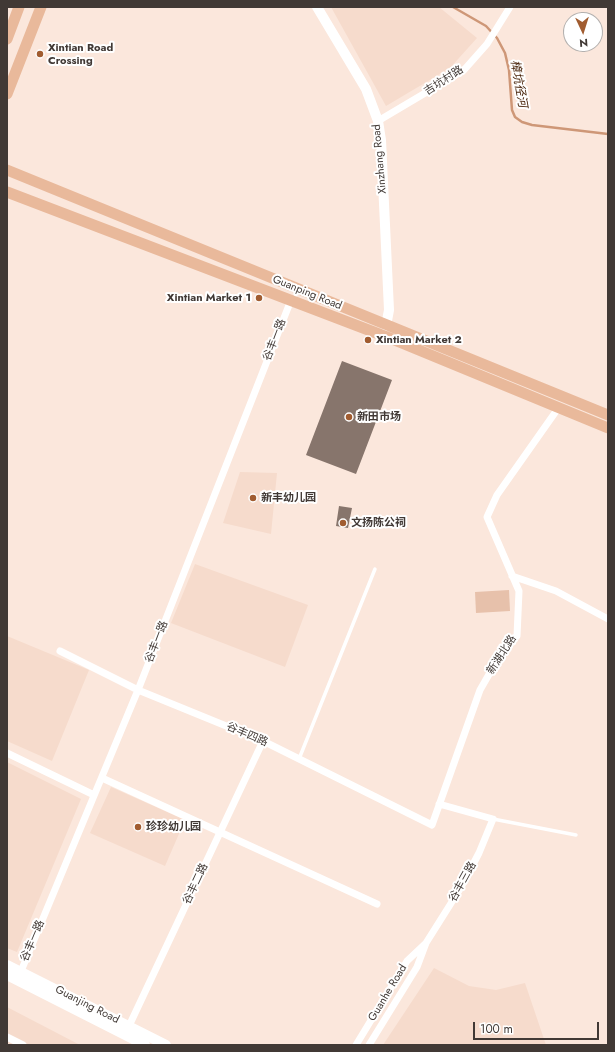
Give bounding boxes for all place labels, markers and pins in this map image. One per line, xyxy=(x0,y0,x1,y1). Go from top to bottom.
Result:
place label: Xintian Road Crossing xyxy=(48,41,113,67)
marker: Xintian Road Crossing xyxy=(35,49,45,59)
place label: Xintian Market 1 xyxy=(167,291,251,305)
marker: Xintian Market 1 xyxy=(254,293,264,303)
place label: Xintian Market 2 xyxy=(376,333,462,347)
marker: Xintian Market 2 xyxy=(363,335,373,345)
place label: 新田市场 xyxy=(357,410,401,424)
marker: 新田市场 xyxy=(344,412,354,422)
place label: 新丰幼儿园 xyxy=(261,491,316,505)
marker: 新丰幼儿园 xyxy=(248,493,258,503)
place label: 文扬陈公祠 xyxy=(351,516,406,530)
marker: 文扬陈公祠 xyxy=(338,518,348,528)
place label: 珍珍幼儿园 xyxy=(146,820,201,834)
marker: 珍珍幼儿园 xyxy=(133,822,143,832)

